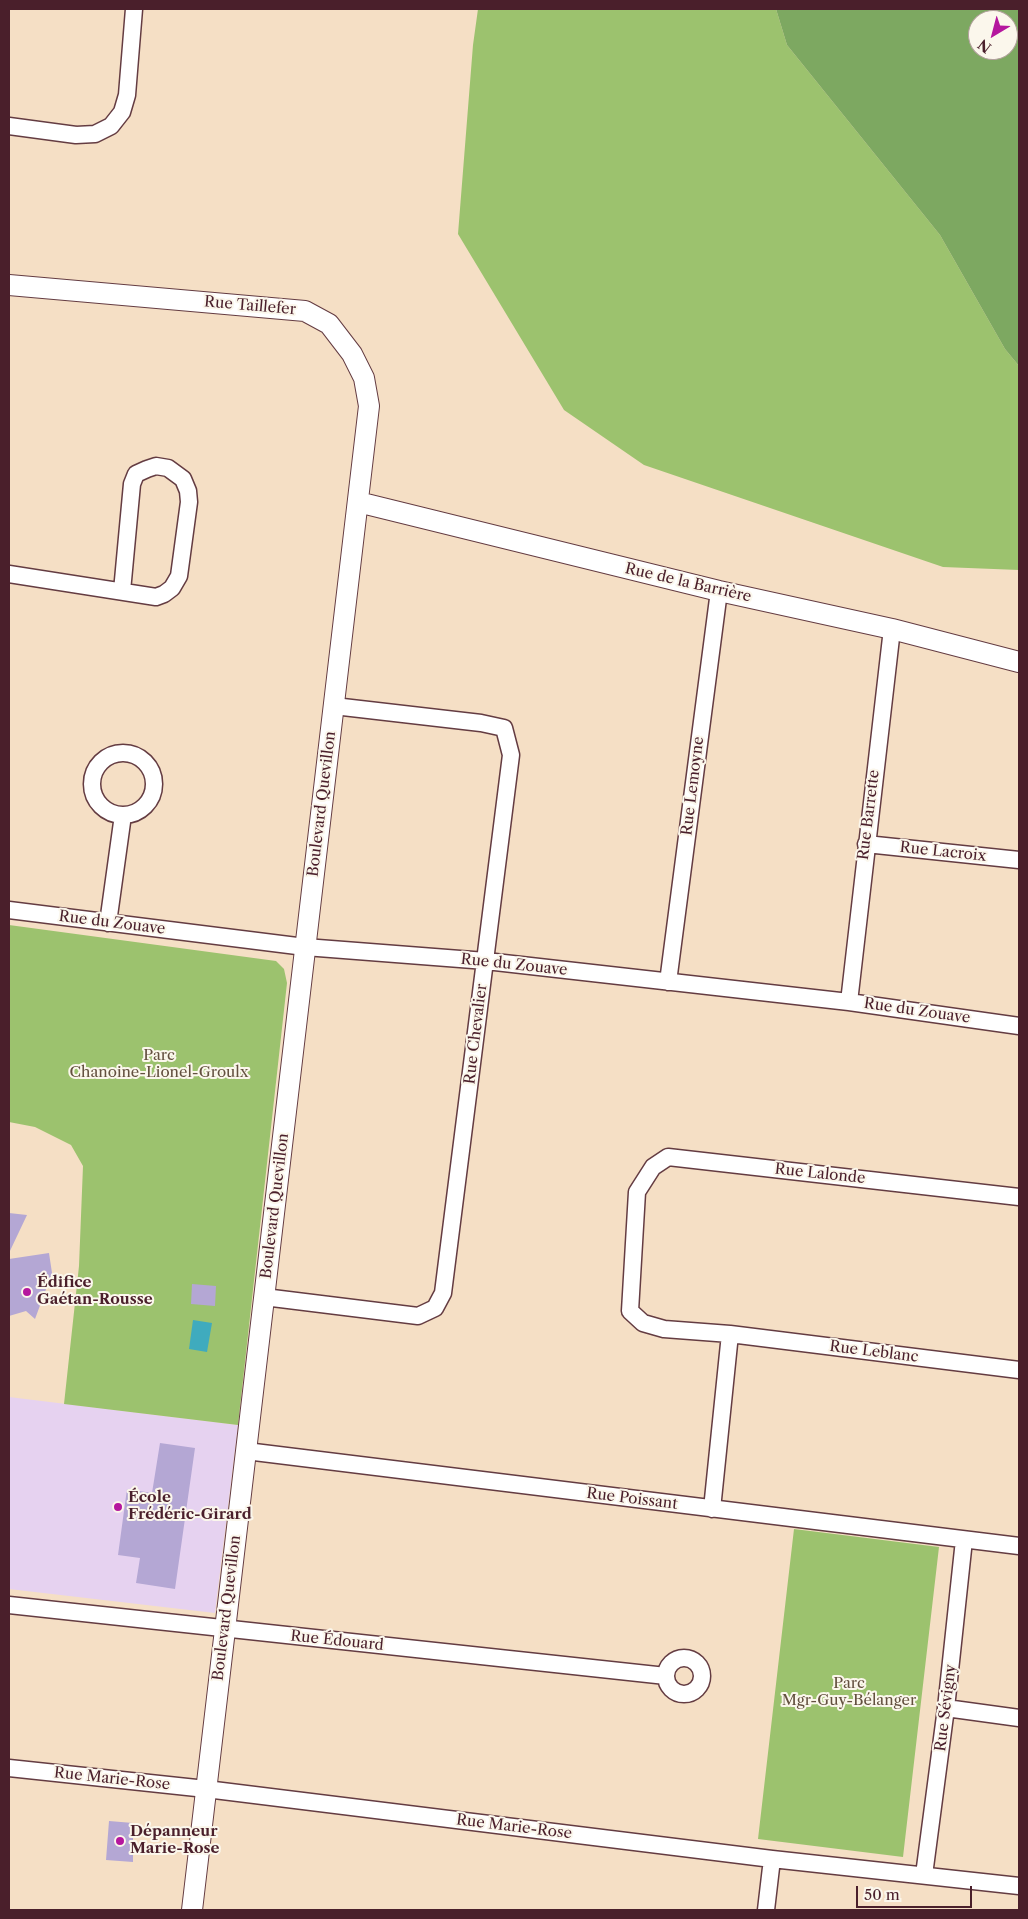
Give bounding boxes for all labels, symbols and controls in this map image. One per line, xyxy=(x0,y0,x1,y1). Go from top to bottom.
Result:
north arrow xyxy=(968,10,1018,60)
text: N xyxy=(974,35,995,57)
street label: Rue Taillefer xyxy=(203,293,297,319)
street label: Rue de la Barrière xyxy=(623,560,753,606)
street label: Boulevard Quevillon xyxy=(304,730,340,878)
street label: Rue Lemoyne xyxy=(678,735,708,837)
street label: Rue Barrette xyxy=(855,769,883,861)
street label: Rue Lacroix xyxy=(899,839,987,865)
street label: Rue du Zouave xyxy=(58,908,166,938)
street label: Rue du Zouave xyxy=(460,950,568,980)
street label: Rue Chevalier xyxy=(461,983,491,1085)
street label: Rue du Zouave xyxy=(863,995,971,1027)
park label: Parc Chanoine-Lionel-Groulx xyxy=(69,1047,249,1082)
street label: Boulevard Quevillon xyxy=(257,1132,293,1280)
street label: Rue Lalonde xyxy=(774,1160,866,1188)
place label: Édifice Gaétan-Rousse xyxy=(37,1274,153,1309)
marker: Édifice Gaétan-Rousse xyxy=(21,1286,33,1298)
street label: Rue Leblanc xyxy=(828,1338,920,1366)
street label: Rue Poissant xyxy=(585,1484,679,1514)
place label: École Frédéric-Girard xyxy=(128,1489,252,1524)
marker: École Frédéric-Girard xyxy=(112,1501,124,1513)
street label: Boulevard Quevillon xyxy=(209,1534,245,1682)
street label: Rue Édouard xyxy=(289,1627,385,1655)
street label: Rue Sévigny xyxy=(932,1663,960,1753)
park label: Parc Mgr-Guy-Bélanger xyxy=(782,1675,916,1710)
street label: Rue Marie-Rose xyxy=(53,1764,171,1794)
street label: Rue Marie-Rose xyxy=(455,1811,573,1843)
place label: Dépanneur Marie-Rose xyxy=(130,1823,220,1858)
marker: Dépanneur Marie-Rose xyxy=(114,1835,126,1847)
scale bar xyxy=(858,1876,974,1908)
text: 50 m xyxy=(864,1885,900,1904)

